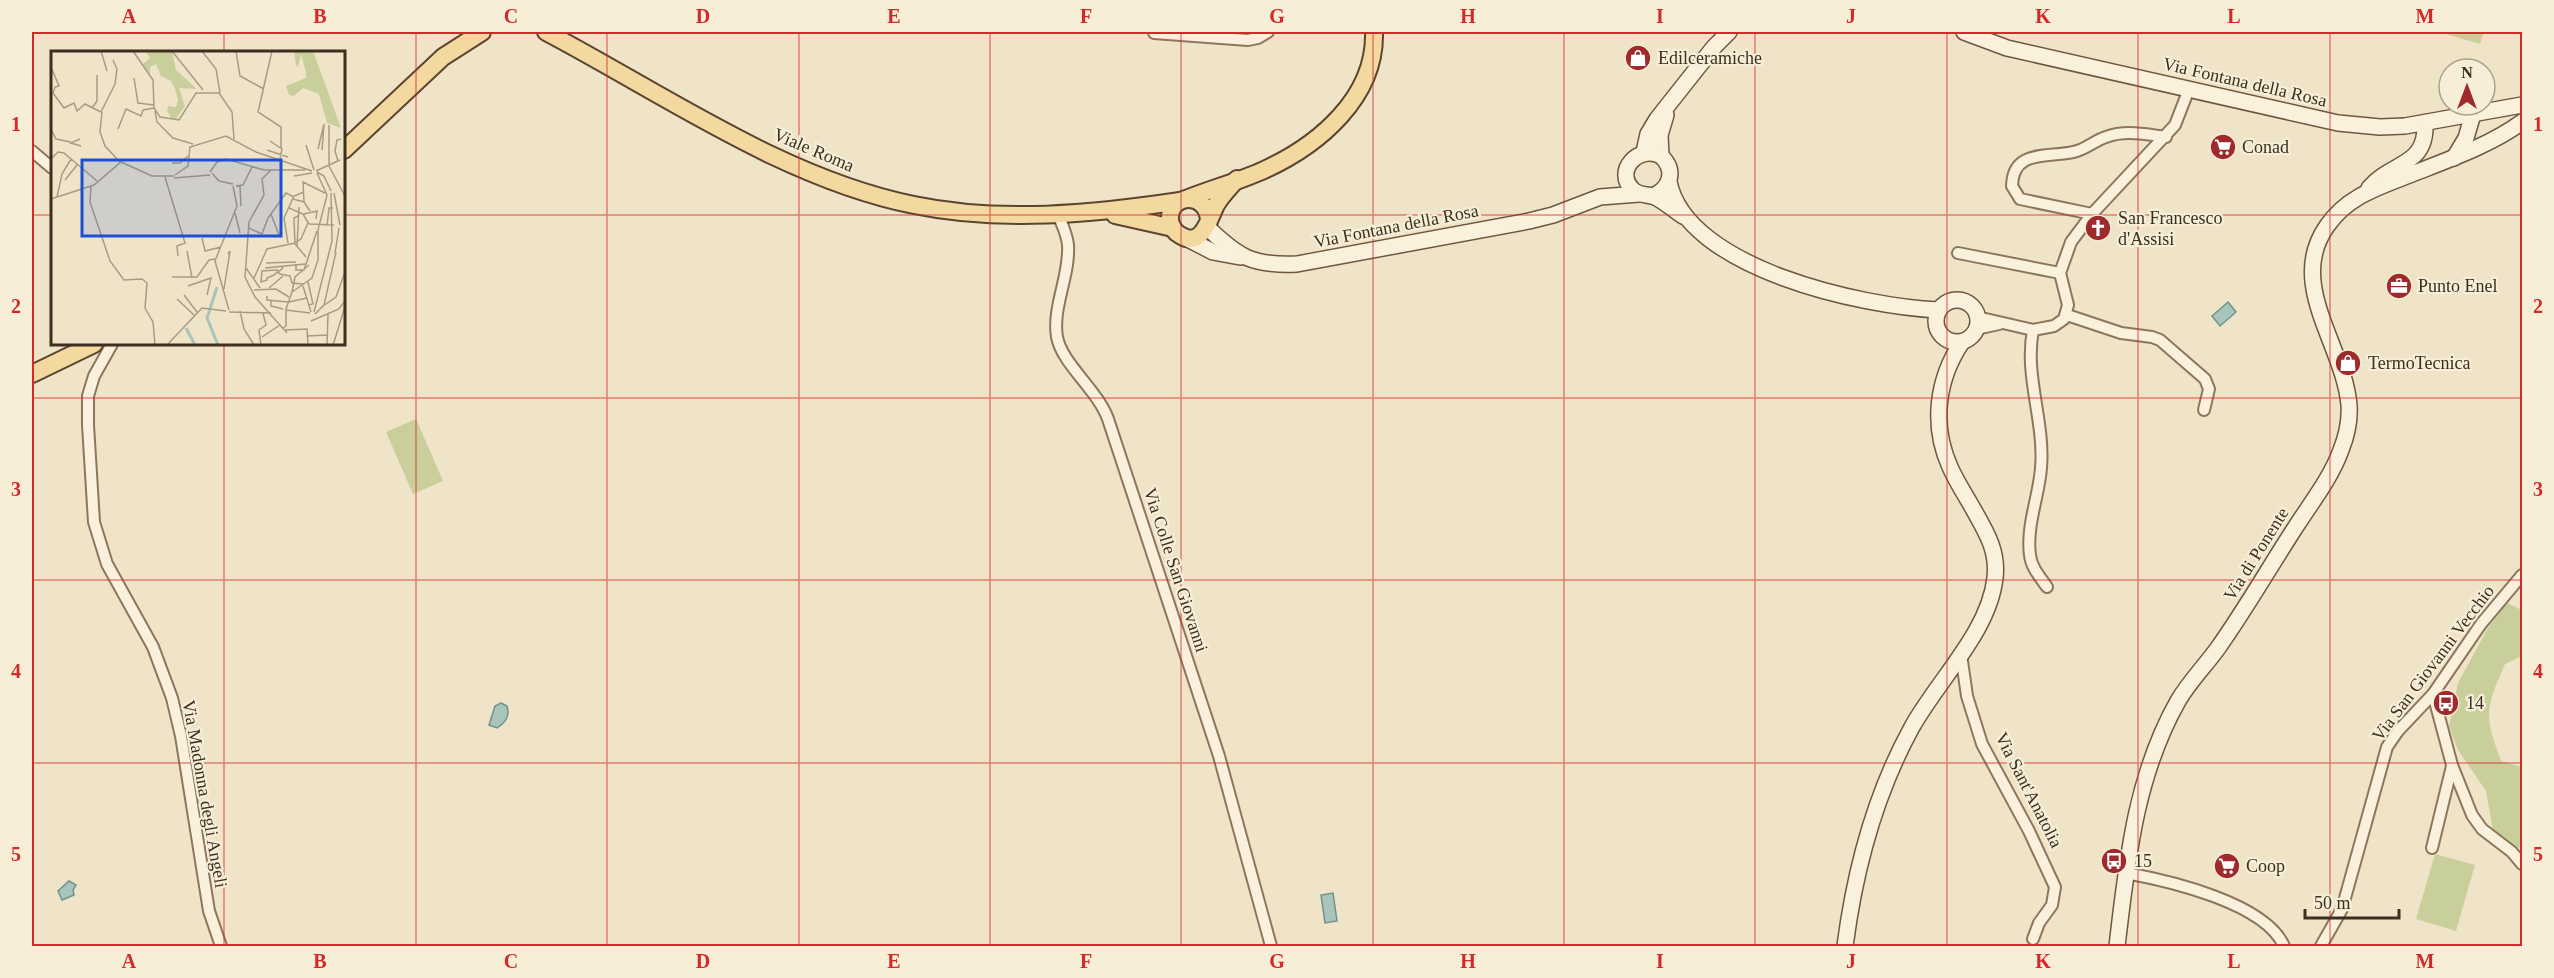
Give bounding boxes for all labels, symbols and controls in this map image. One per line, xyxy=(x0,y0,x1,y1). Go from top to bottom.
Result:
text: A xyxy=(122,5,137,27)
text: B xyxy=(313,5,327,27)
text: C xyxy=(504,5,518,27)
text: D xyxy=(696,5,710,27)
text: E xyxy=(887,5,901,27)
text: F xyxy=(1080,5,1092,27)
text: G xyxy=(1269,5,1285,27)
text: H xyxy=(1460,5,1476,27)
text: I xyxy=(1656,5,1664,27)
text: J xyxy=(1846,5,1856,27)
text: K xyxy=(2035,5,2051,27)
text: L xyxy=(2227,5,2241,27)
text: M xyxy=(2416,5,2435,27)
shop icon: Edilceramiche xyxy=(1623,43,1653,73)
place label: Edilceramiche xyxy=(1658,48,1762,68)
inset map xyxy=(51,51,345,345)
street label: Via Fontana della Rosa xyxy=(2161,53,2329,111)
north arrow xyxy=(2437,57,2497,117)
text: N xyxy=(2461,64,2473,81)
text: 1 xyxy=(11,113,21,135)
text: 1 xyxy=(2533,113,2543,135)
street label: Viale Roma xyxy=(771,124,857,176)
supermarket icon: Conad xyxy=(2208,132,2238,162)
place label: Conad xyxy=(2242,137,2289,157)
street label: Via Fontana della Rosa xyxy=(1312,200,1480,252)
place label: San Francesco d'Assisi xyxy=(2118,208,2222,249)
church icon: San Francesco d'Assisi xyxy=(2083,213,2113,243)
office icon: Punto Enel xyxy=(2384,271,2414,301)
place label: Punto Enel xyxy=(2418,276,2498,296)
text: 2 xyxy=(11,295,21,317)
text: 2 xyxy=(2533,295,2543,317)
shop icon: TermoTecnica xyxy=(2333,348,2363,378)
place label: TermoTecnica xyxy=(2368,353,2470,373)
text: 3 xyxy=(11,478,21,500)
text: 3 xyxy=(2533,478,2543,500)
street label: Via Colle San Giovanni xyxy=(1140,485,1212,655)
street label: Via di Ponente xyxy=(2219,504,2293,604)
street label: Via San Giovanni Vecchio xyxy=(2368,581,2498,745)
text: 4 xyxy=(11,660,21,682)
text: 4 xyxy=(2533,660,2543,682)
bus stop icon: 14 xyxy=(2431,688,2461,718)
place label: 14 xyxy=(2466,693,2484,713)
street label: Via Madonna degli Angeli xyxy=(179,699,231,889)
street label: Via Sant'Anatolia xyxy=(1991,729,2067,851)
text: 5 xyxy=(11,843,21,865)
text: 5 xyxy=(2533,843,2543,865)
bus stop icon: 15 xyxy=(2099,846,2129,876)
place label: 15 xyxy=(2134,851,2152,871)
supermarket icon: Coop xyxy=(2212,851,2242,881)
place label: Coop xyxy=(2246,856,2285,876)
scale bar xyxy=(2305,882,2400,920)
text: 50 m xyxy=(2314,893,2351,913)
text: A xyxy=(122,950,137,972)
text: B xyxy=(313,950,327,972)
text: C xyxy=(504,950,518,972)
text: D xyxy=(696,950,710,972)
text: E xyxy=(887,950,901,972)
text: F xyxy=(1080,950,1092,972)
text: G xyxy=(1269,950,1285,972)
text: H xyxy=(1460,950,1476,972)
text: I xyxy=(1656,950,1664,972)
text: J xyxy=(1846,950,1856,972)
text: K xyxy=(2035,950,2051,972)
text: L xyxy=(2227,950,2241,972)
text: M xyxy=(2416,950,2435,972)

